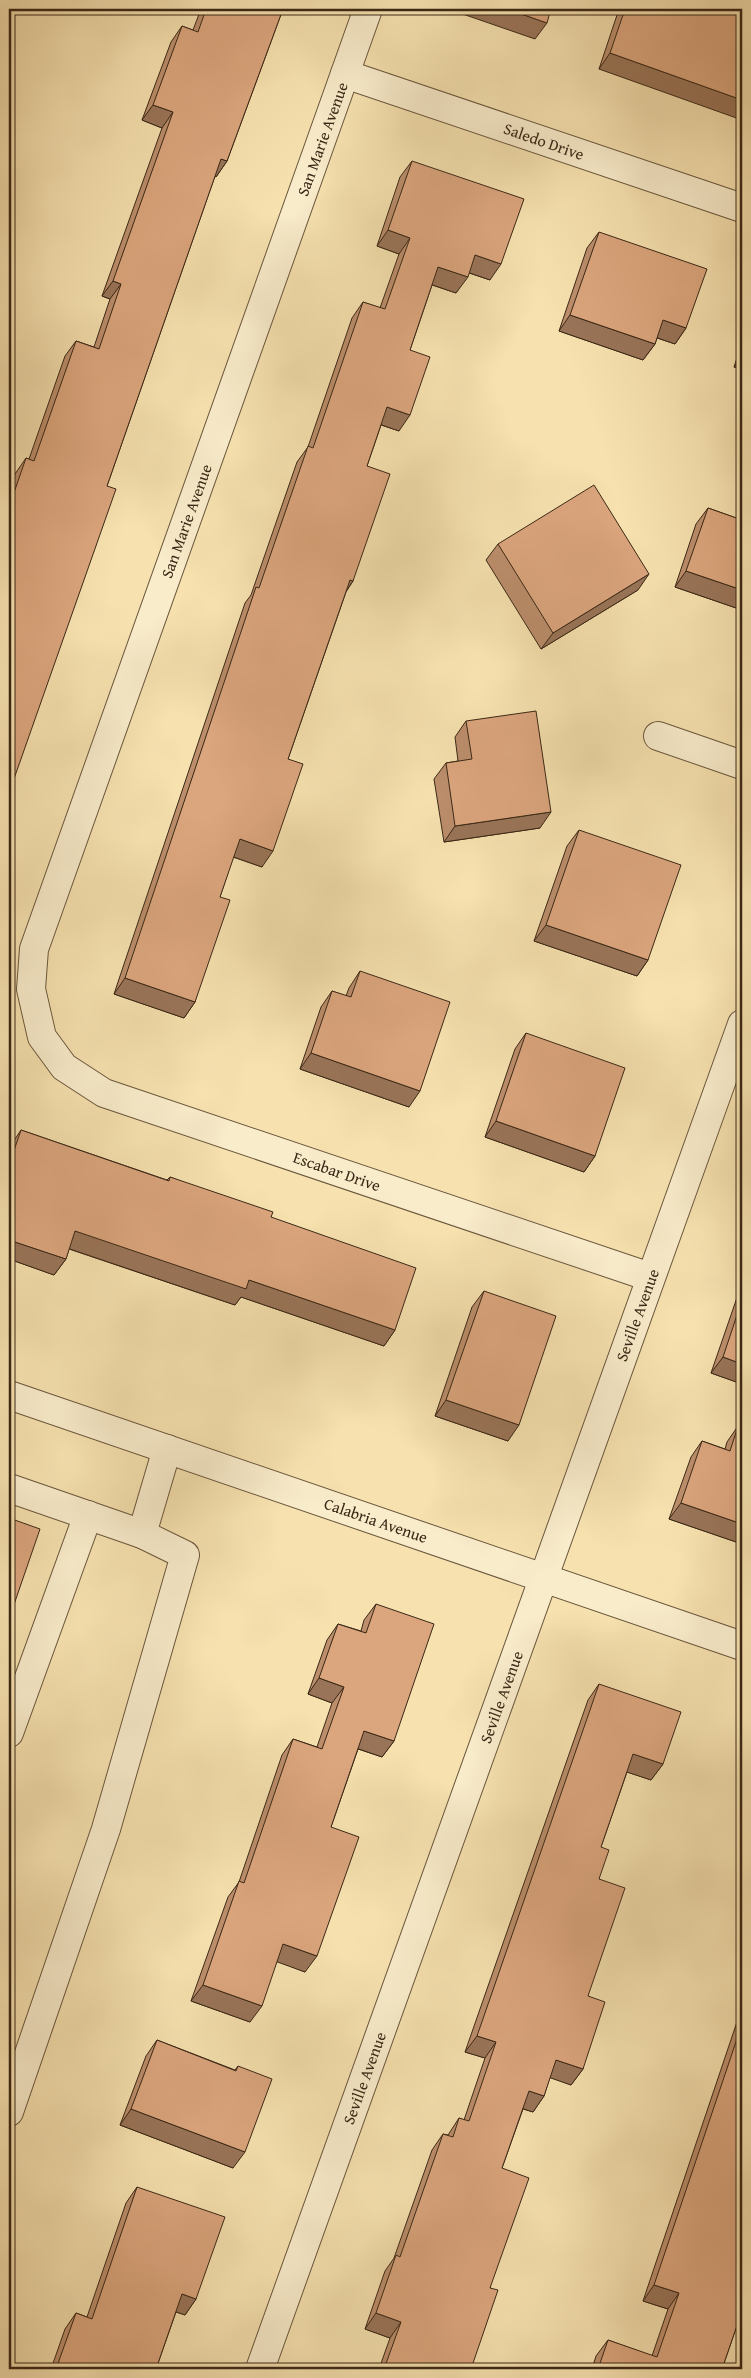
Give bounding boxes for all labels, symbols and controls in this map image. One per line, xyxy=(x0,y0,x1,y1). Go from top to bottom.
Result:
street label: San Marie Avenue xyxy=(290,79,354,199)
street label: Saledo Drive xyxy=(501,116,587,166)
street label: San Marie Avenue xyxy=(154,461,218,581)
street label: Escabar Drive xyxy=(290,1145,384,1197)
street label: Seville Avenue xyxy=(609,1265,665,1365)
street label: Calabria Avenue xyxy=(321,1491,431,1549)
street label: Seville Avenue xyxy=(473,1647,529,1747)
street label: Seville Avenue xyxy=(336,2028,392,2128)

